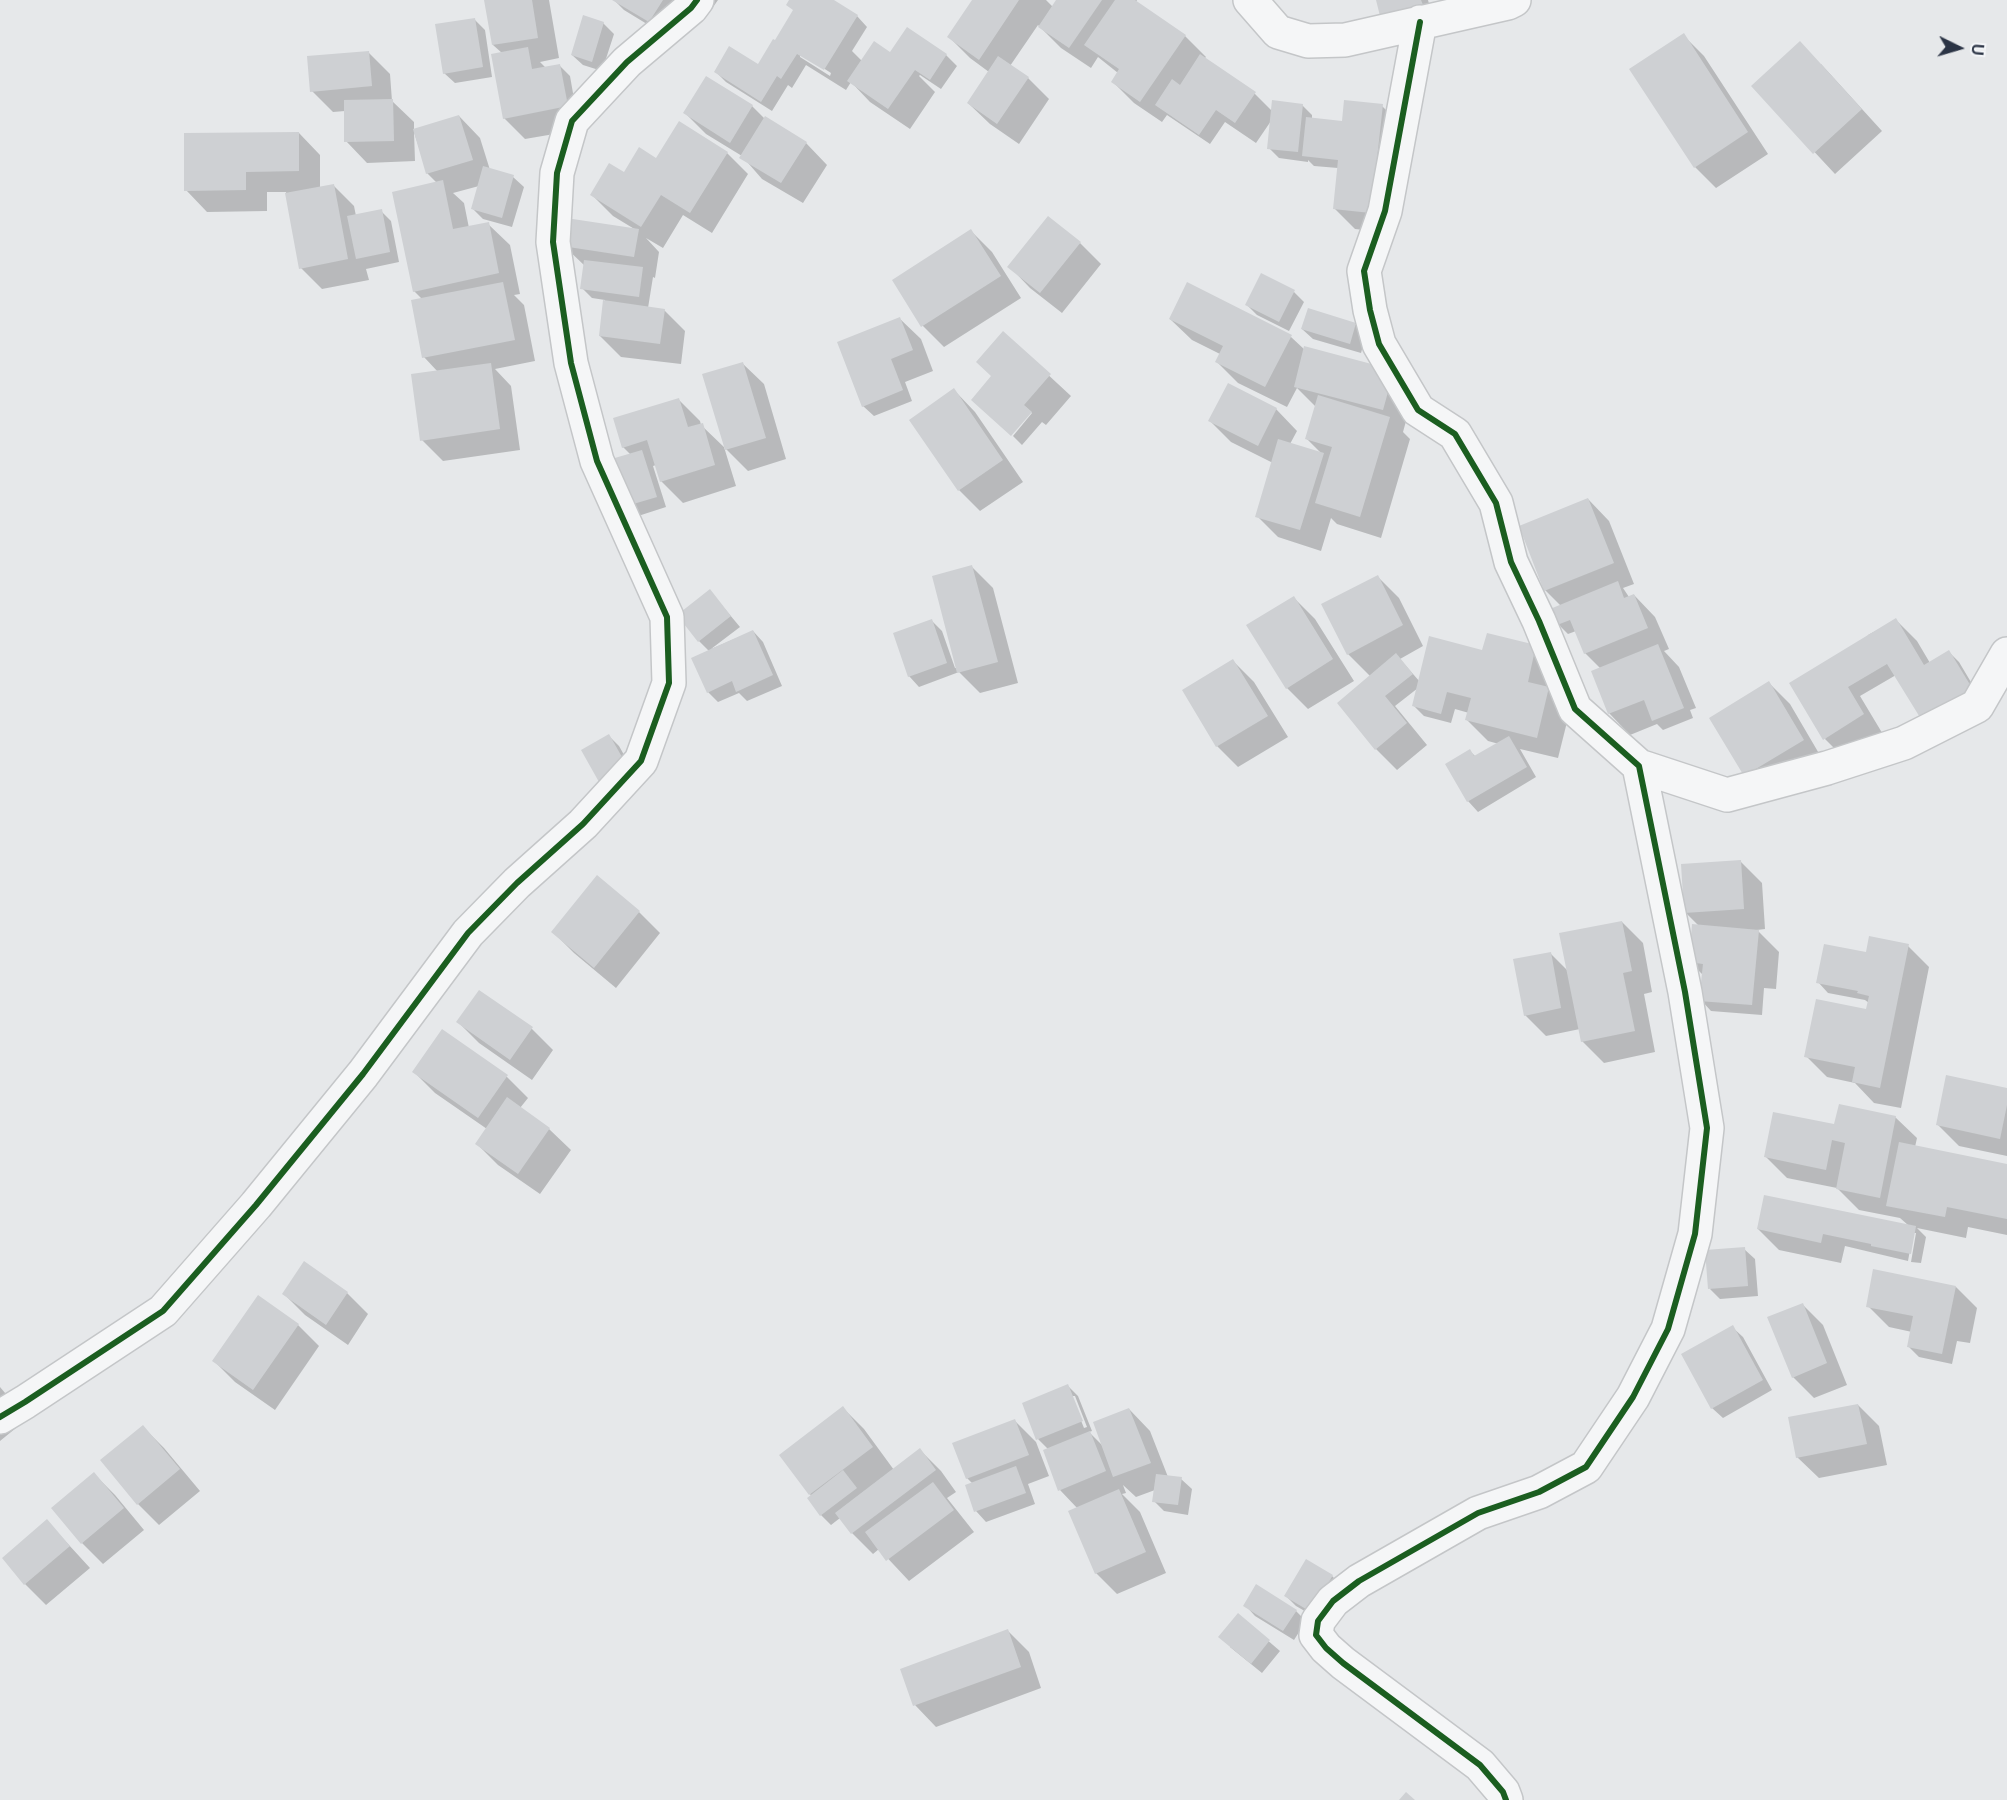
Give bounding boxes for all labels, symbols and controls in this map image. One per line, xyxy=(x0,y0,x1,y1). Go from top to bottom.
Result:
north arrow xyxy=(1929,18,1989,78)
text: U xyxy=(1968,43,1986,56)

